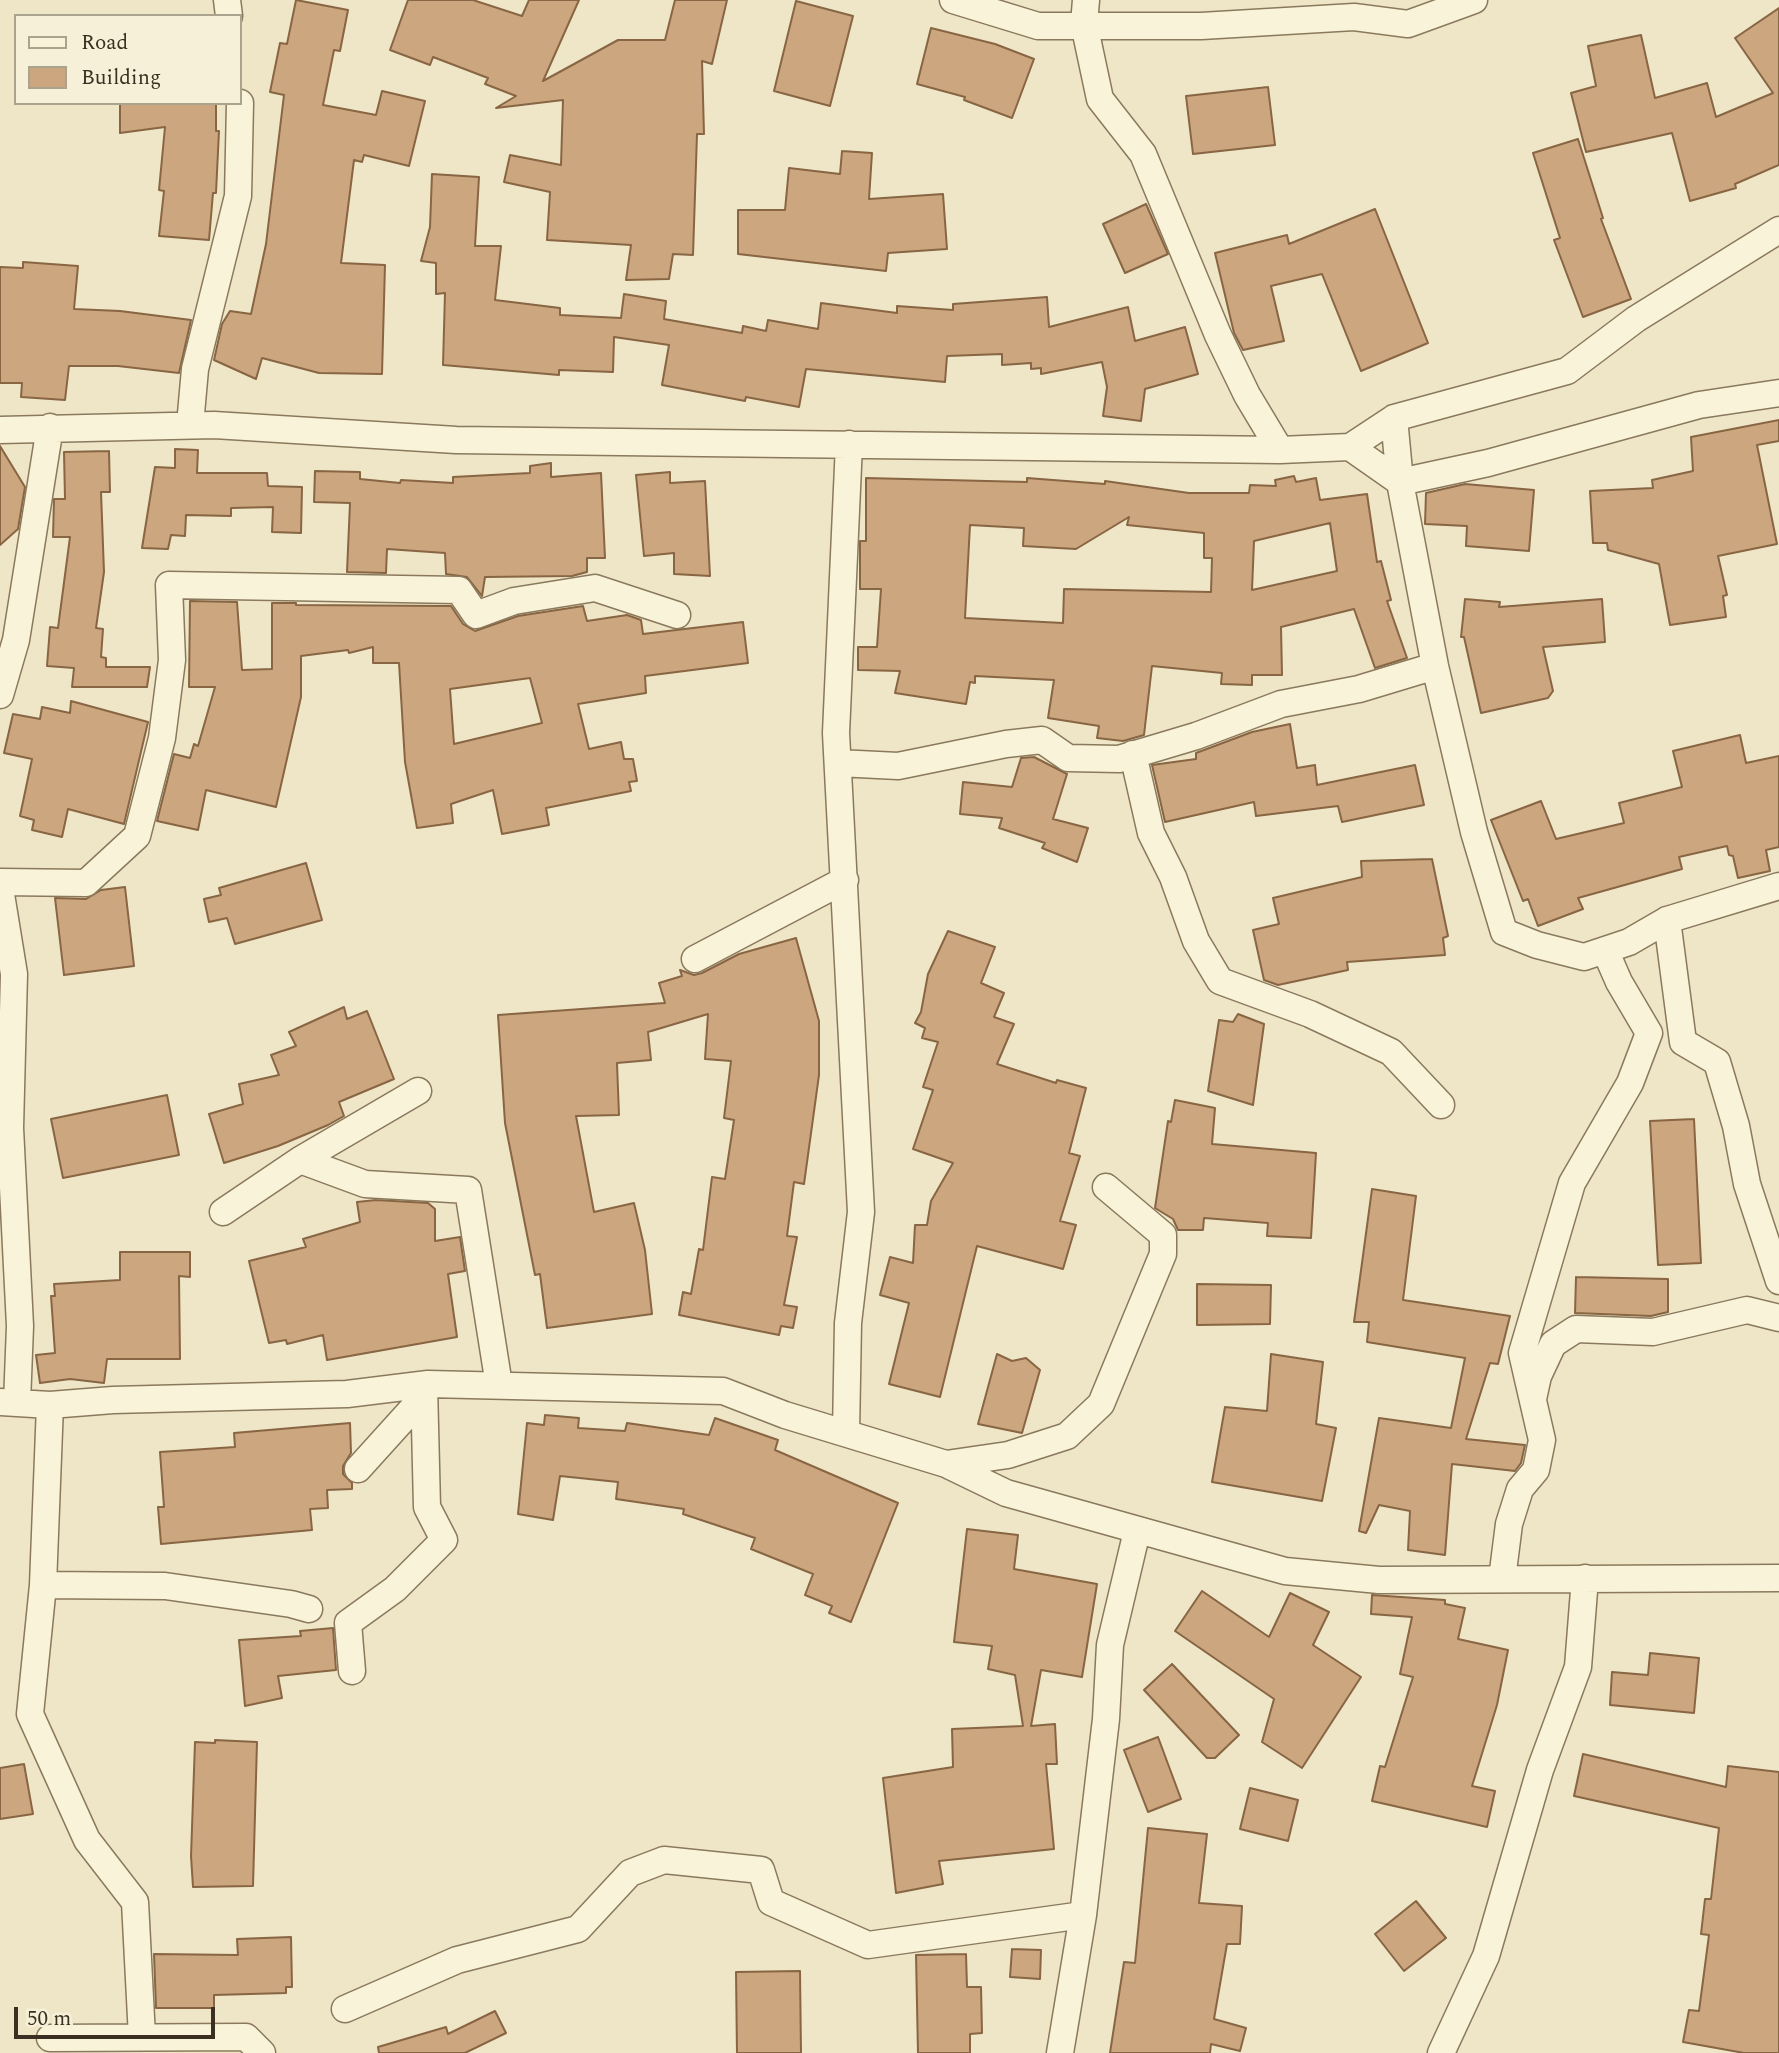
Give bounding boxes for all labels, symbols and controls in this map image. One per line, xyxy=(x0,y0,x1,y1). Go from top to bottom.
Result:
legend xyxy=(14,14,242,105)
text: Road xyxy=(81,27,128,59)
text: Building xyxy=(81,62,161,94)
scale bar xyxy=(18,1994,219,2038)
text: 50 m xyxy=(27,2003,71,2035)

